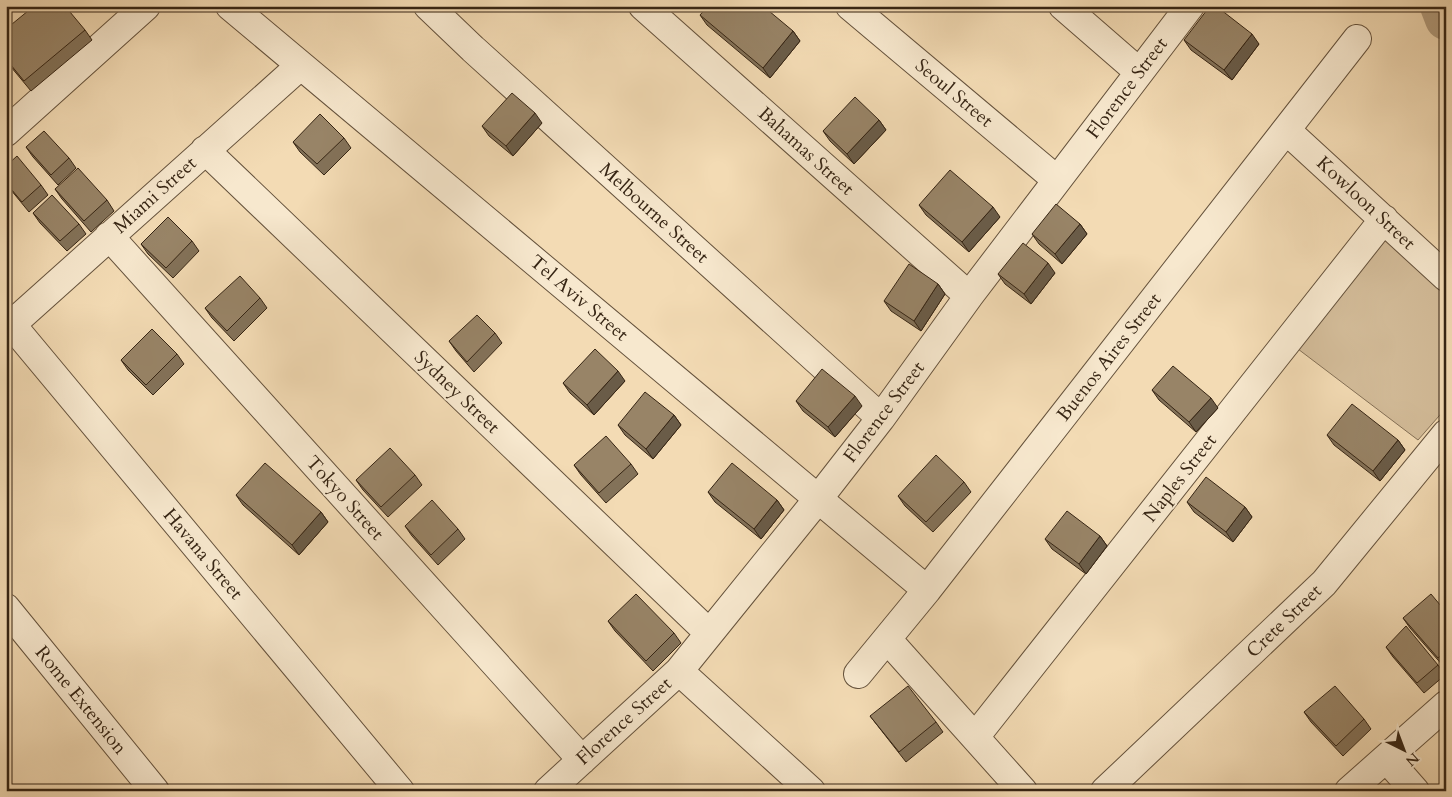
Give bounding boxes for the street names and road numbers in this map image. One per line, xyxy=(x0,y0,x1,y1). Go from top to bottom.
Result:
street label: Florence Street xyxy=(1080,32,1174,144)
street label: Seoul Street xyxy=(909,53,999,133)
street label: Bahamas Street xyxy=(752,101,860,201)
street label: Kowloon Street xyxy=(1311,150,1421,256)
street label: Miami Street xyxy=(108,151,202,239)
street label: Melbourne Street xyxy=(593,157,715,269)
street label: Tel Aviv Street xyxy=(524,249,634,347)
street label: Buenos Aires Street xyxy=(1051,287,1167,427)
street label: Sydney Street xyxy=(408,344,506,440)
street label: Florence Street xyxy=(837,356,931,468)
street label: Naples Street xyxy=(1137,429,1223,527)
street label: Tokyo Street xyxy=(300,450,390,546)
street label: Havana Street xyxy=(157,503,249,605)
street label: Crete Street xyxy=(1241,578,1327,664)
street label: Rome Extension xyxy=(29,640,133,760)
street label: Florence Street xyxy=(571,671,677,771)

